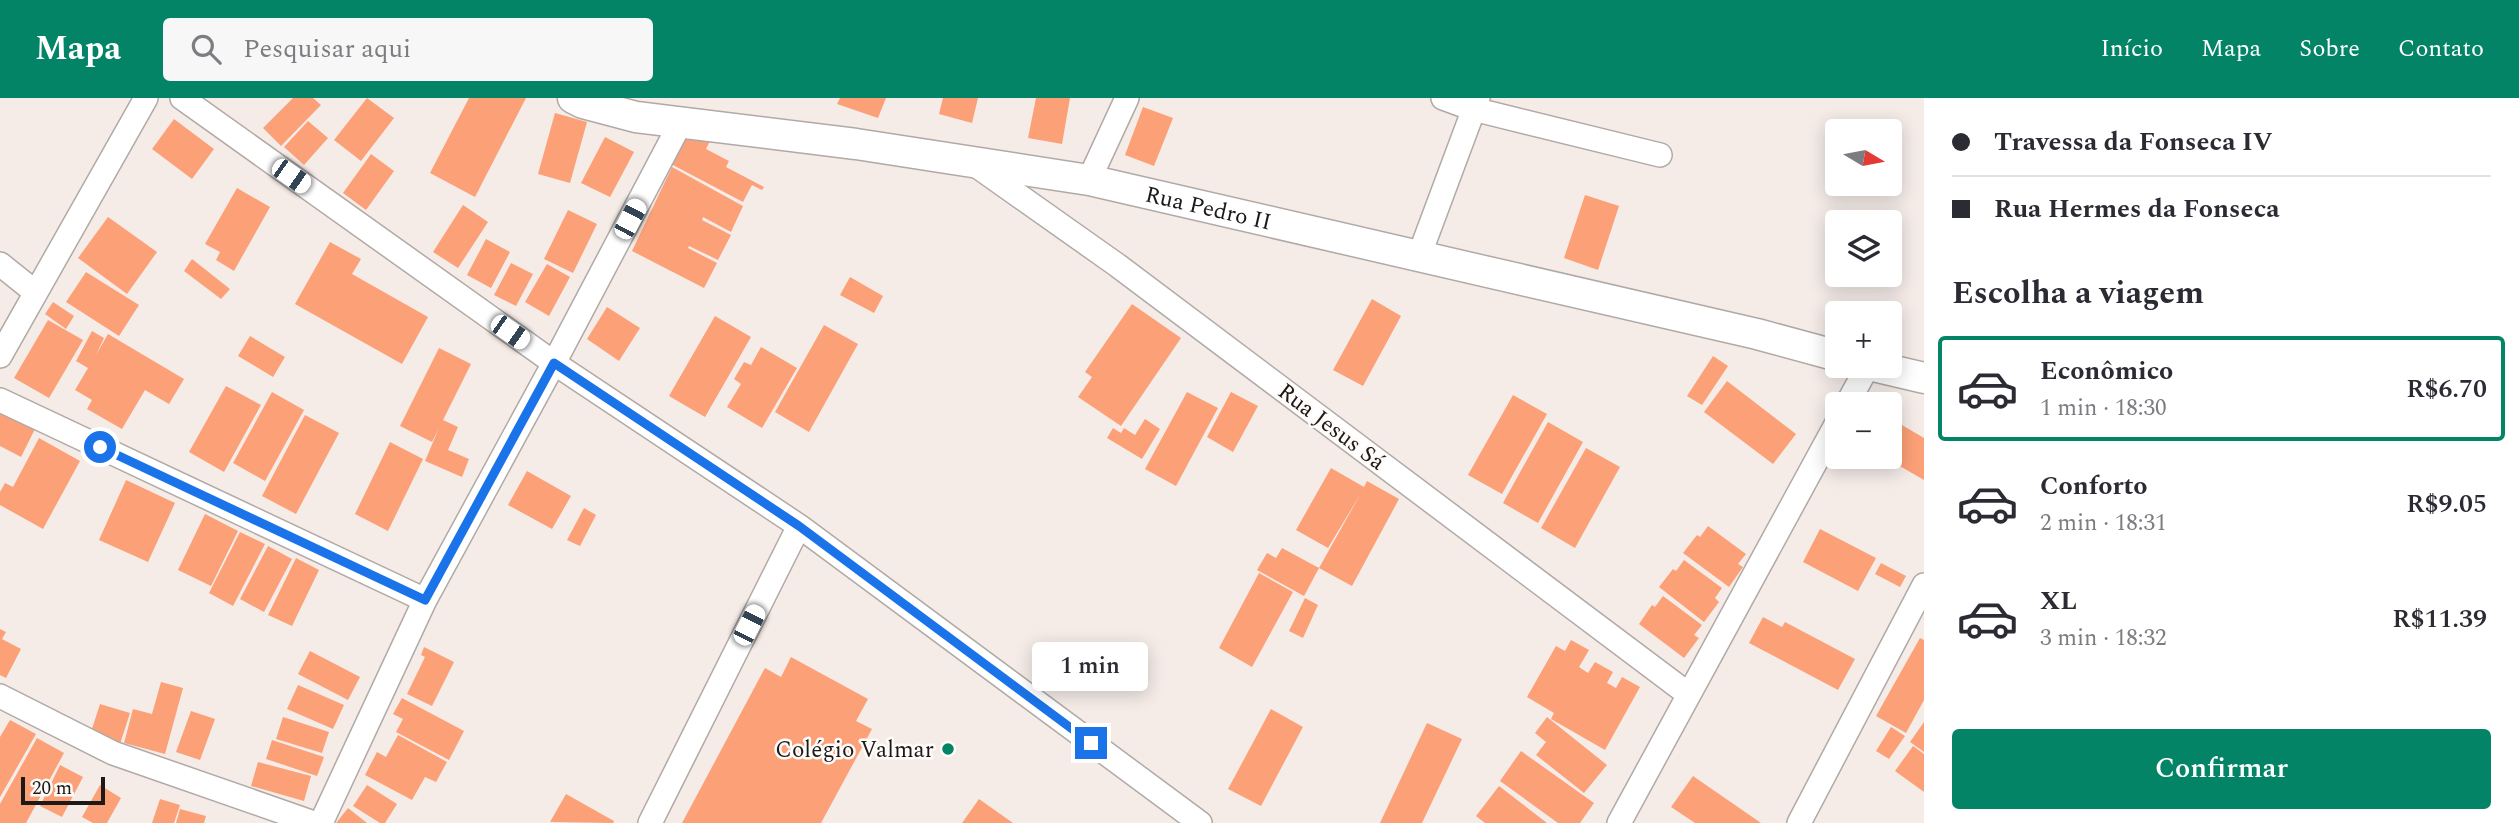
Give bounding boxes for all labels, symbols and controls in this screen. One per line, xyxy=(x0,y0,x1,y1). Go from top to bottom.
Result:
search box xyxy=(163,18,653,81)
text: Mapa xyxy=(35,24,121,74)
text: Pesquisar aqui xyxy=(243,29,411,69)
icon: search xyxy=(187,30,225,68)
text: Início xyxy=(2100,31,2163,67)
text: Mapa xyxy=(2201,31,2261,67)
text: Sobre xyxy=(2299,31,2360,67)
text: Contato xyxy=(2398,31,2484,67)
north arrow xyxy=(1825,119,1902,196)
map controls xyxy=(1825,119,1902,469)
text: Travessa da Fonseca IV xyxy=(1994,122,2273,162)
car xyxy=(268,155,315,197)
street label: Rua Pedro II xyxy=(1142,178,1275,240)
text: Rua Hermes da Fonseca xyxy=(1994,189,2280,229)
car xyxy=(611,196,650,242)
button: layers xyxy=(1825,210,1902,287)
text: Escolha a viagem xyxy=(1952,269,2204,318)
button: + xyxy=(1825,301,1902,378)
car xyxy=(487,311,534,353)
text: Econômico xyxy=(2040,351,2173,391)
icon: car xyxy=(1956,357,2019,420)
text: R$6.70 xyxy=(2406,369,2487,409)
street label: Rua Jesus Sá xyxy=(1270,375,1392,479)
text: 1 min · 18:30 xyxy=(2040,391,2167,426)
button: − xyxy=(1825,392,1902,469)
route start xyxy=(84,431,116,463)
text: Conforto xyxy=(2040,466,2148,506)
icon: car xyxy=(1956,472,2019,535)
text: R$9.05 xyxy=(2406,484,2487,524)
text: 2 min · 18:31 xyxy=(2040,506,2167,541)
text: XL xyxy=(2040,581,2077,621)
icon: car xyxy=(1956,587,2019,650)
text: R$11.39 xyxy=(2392,599,2487,639)
car xyxy=(731,602,768,648)
text: 3 min · 18:32 xyxy=(2040,621,2167,656)
callout: 1 min xyxy=(1033,642,1149,690)
text: 1 min xyxy=(1060,649,1120,684)
route end xyxy=(1075,727,1107,759)
button: Confirmar xyxy=(1952,729,2491,809)
place label: Colégio Valmar xyxy=(775,733,934,768)
marker: Colégio Valmar xyxy=(940,741,956,757)
scale bar xyxy=(21,774,105,806)
text: 20 m xyxy=(32,774,72,803)

